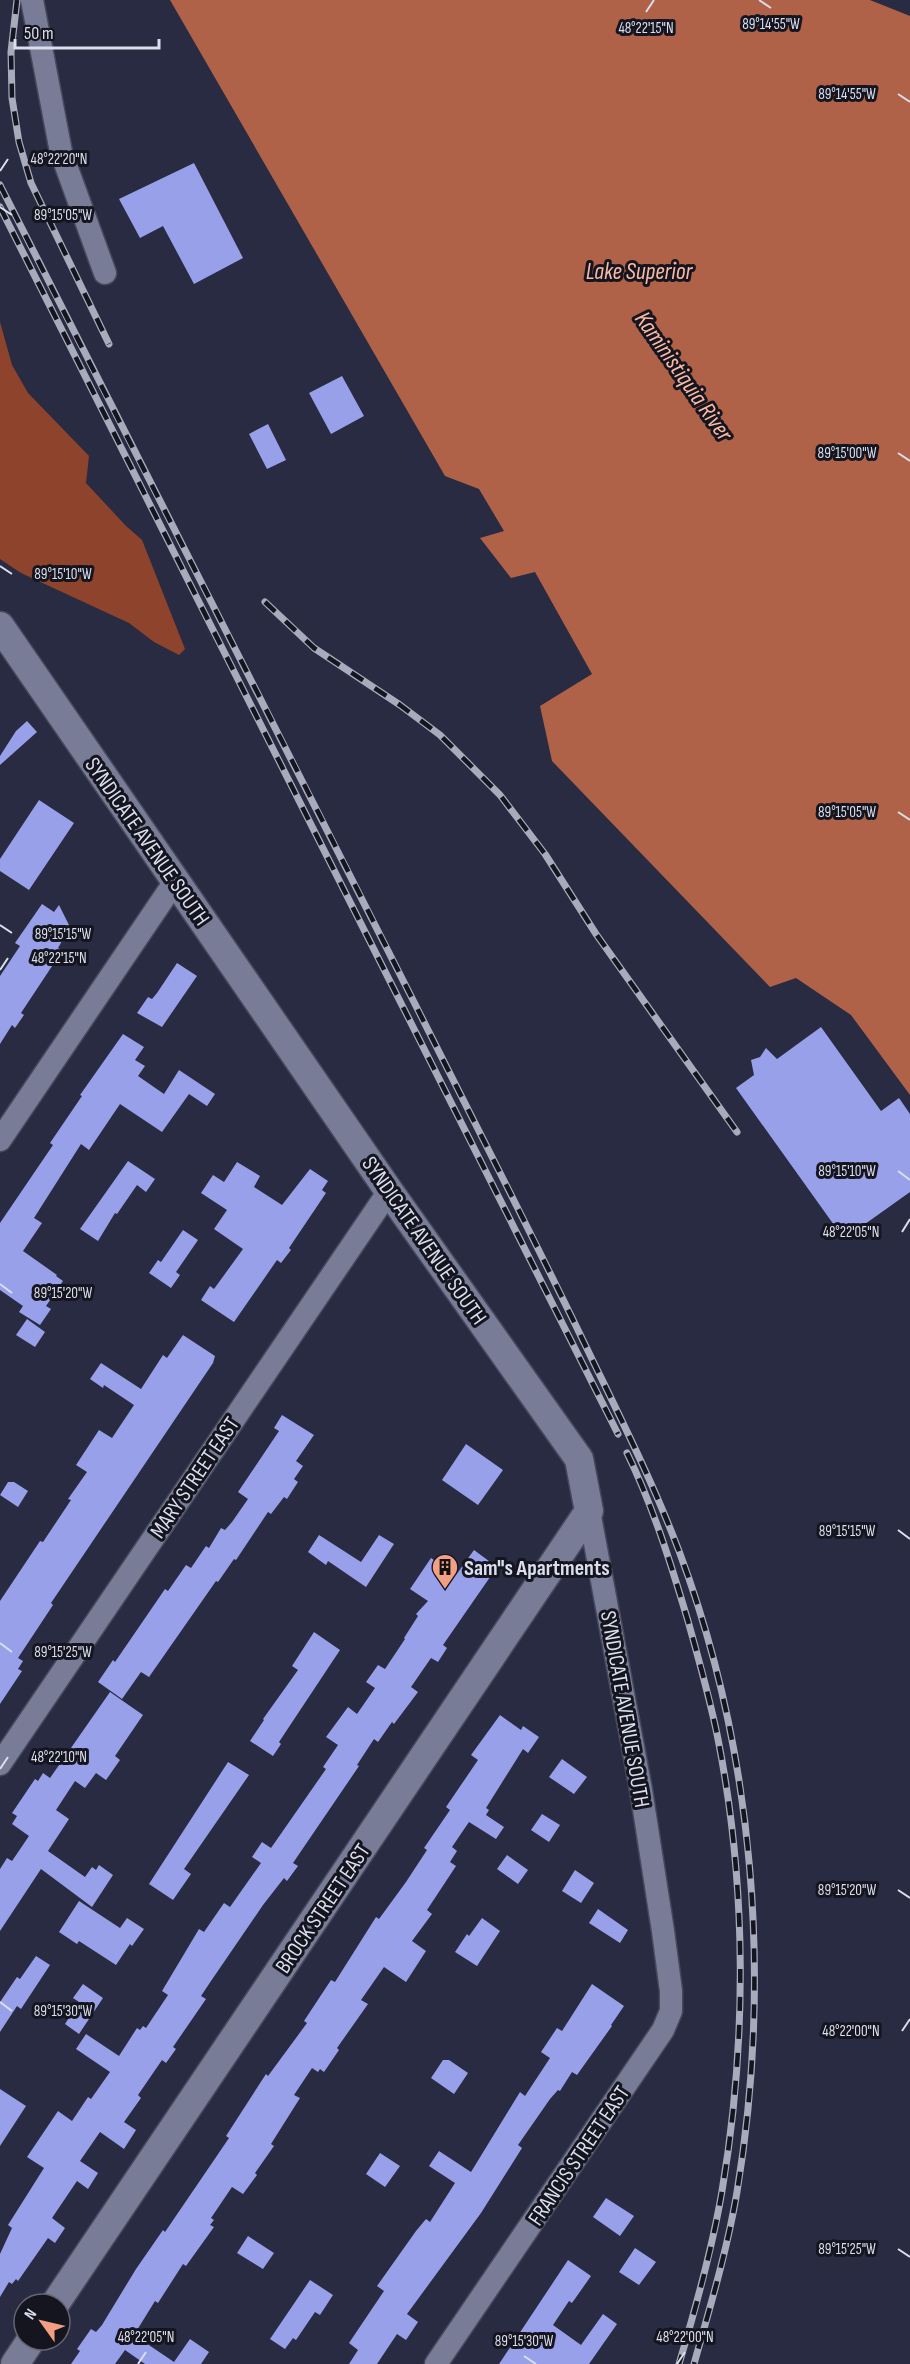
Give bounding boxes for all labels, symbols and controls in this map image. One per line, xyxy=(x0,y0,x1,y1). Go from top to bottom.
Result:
scale bar xyxy=(15,12,159,50)
text: 89°14'55"W xyxy=(742,15,800,34)
text: 48°22'15"N xyxy=(618,19,674,38)
text: 50 m xyxy=(24,23,54,44)
text: 89°14'55"W xyxy=(818,85,876,104)
text: 48°22'20"N xyxy=(31,150,87,169)
text: 89°15'05"W xyxy=(34,206,92,225)
water label: Lake Superior xyxy=(586,257,693,286)
water label: Kaministiquia River xyxy=(628,306,740,448)
text: 89°15'00"W xyxy=(818,444,877,463)
text: 89°15'10"W xyxy=(34,565,92,584)
street label: SYNDICATE AVENUE SOUTH xyxy=(79,752,215,931)
text: 89°15'05"W xyxy=(818,803,876,822)
text: 89°15'15"W xyxy=(35,925,92,944)
text: 48°22'15"N xyxy=(31,949,87,968)
street label: SYNDICATE AVENUE SOUTH xyxy=(356,1151,492,1330)
text: 89°15'10"W xyxy=(818,1162,876,1181)
text: 48°22'05"N xyxy=(823,1223,879,1242)
text: 89°15'20"W xyxy=(34,1284,92,1303)
street label: MARY STREET EAST xyxy=(145,1412,246,1544)
text: 89°15'15"W xyxy=(819,1522,876,1541)
building icon: Sam"s Apartments xyxy=(430,1552,460,1590)
place label: Sam"s Apartments xyxy=(464,1555,610,1582)
street label: SYNDICATE AVENUE SOUTH xyxy=(594,1609,655,1810)
text: 89°15'25"W xyxy=(34,1643,92,1662)
text: 48°22'10"N xyxy=(31,1748,87,1767)
street label: BROCK STREET EAST xyxy=(270,1839,376,1979)
text: 89°15'20"W xyxy=(818,1881,876,1900)
text: 89°15'30"W xyxy=(34,2002,92,2021)
text: 48°22'00"N xyxy=(822,2022,880,2041)
street label: FRANCIS STREET EAST xyxy=(523,2081,636,2231)
text: 89°15'25"W xyxy=(818,2240,876,2259)
north arrow xyxy=(12,2292,72,2352)
text: N xyxy=(21,2306,41,2323)
text: 48°22'05"N xyxy=(118,2328,174,2347)
text: 48°22'00"N xyxy=(656,2328,714,2347)
text: 89°15'30"W xyxy=(495,2332,553,2351)

